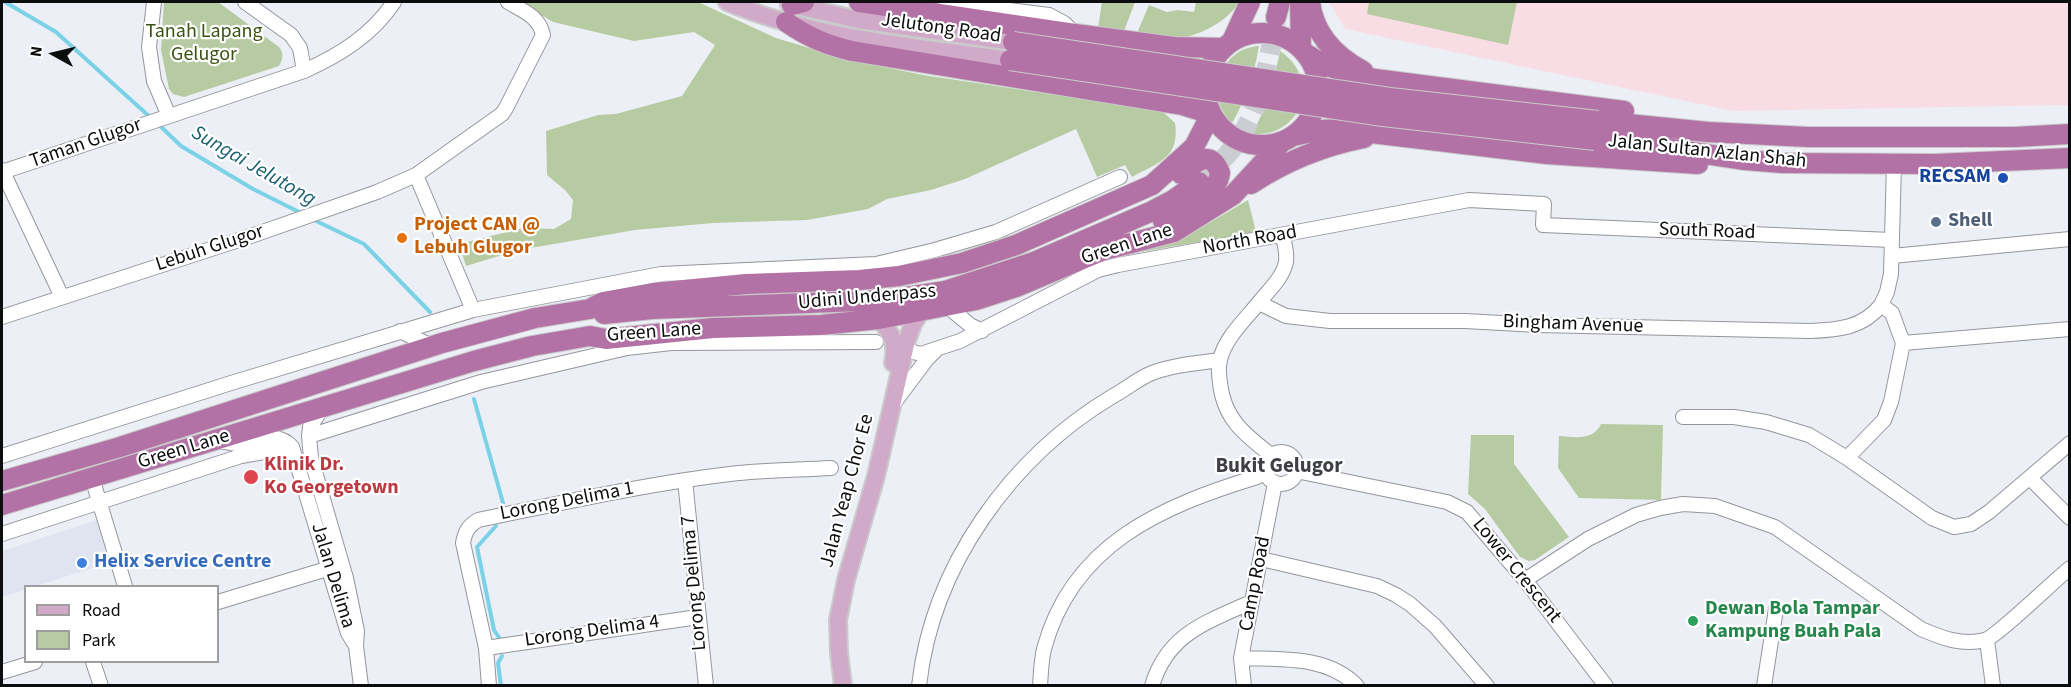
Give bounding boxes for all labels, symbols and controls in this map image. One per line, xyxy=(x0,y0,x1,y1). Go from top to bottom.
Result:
street label: Jelutong Road xyxy=(880,9,1002,49)
park label: Tanah Lapang Gelugor xyxy=(146,21,262,68)
north arrow xyxy=(24,24,84,84)
text: N xyxy=(25,45,48,58)
street label: Taman Glugor xyxy=(27,114,145,174)
water label: Sungai Jelutong xyxy=(186,121,320,213)
street label: Jalan Sultan Azlan Shah xyxy=(1606,130,1808,174)
place label: RECSAM xyxy=(1919,166,1991,190)
marker: RECSAM xyxy=(1996,171,2010,185)
place label: Shell xyxy=(1948,210,1992,234)
place label: Project CAN @ Lebuh Glugor xyxy=(414,214,540,261)
marker: Shell xyxy=(1929,215,1943,229)
street label: South Road xyxy=(1658,218,1756,246)
street label: Green Lane xyxy=(1078,219,1176,271)
street label: Lebuh Glugor xyxy=(153,220,267,278)
street label: North Road xyxy=(1201,221,1299,261)
marker: Project CAN @ Lebuh Glugor xyxy=(395,231,409,245)
street label: Udini Underpass xyxy=(797,280,937,316)
street label: Bingham Avenue xyxy=(1502,311,1644,339)
street label: Green Lane xyxy=(606,318,702,348)
street label: Jalan Yeap Chor Ee xyxy=(816,412,880,570)
street label: Green Lane xyxy=(135,425,233,475)
place label: Klinik Dr. Ko Georgetown xyxy=(264,454,399,501)
district label: Bukit Gelugor xyxy=(1215,454,1343,480)
marker: Klinik Dr. Ko Georgetown xyxy=(242,468,260,486)
street label: Lorong Delima 1 xyxy=(498,477,636,527)
street label: Lorong Delima 7 xyxy=(677,514,713,652)
street label: Lower Crescent xyxy=(1466,514,1566,628)
street label: Jalan Delima xyxy=(305,521,359,631)
street label: Camp Road xyxy=(1235,535,1277,633)
place label: Helix Service Centre xyxy=(94,551,271,575)
marker: Helix Service Centre xyxy=(75,556,89,570)
legend xyxy=(24,585,219,663)
text: Road xyxy=(82,598,121,623)
place label: Dewan Bola Tampar Kampung Buah Pala xyxy=(1705,598,1881,645)
street label: Lorong Delima 4 xyxy=(523,611,661,653)
marker: Dewan Bola Tampar Kampung Buah Pala xyxy=(1686,614,1700,628)
text: Park xyxy=(82,628,116,653)

